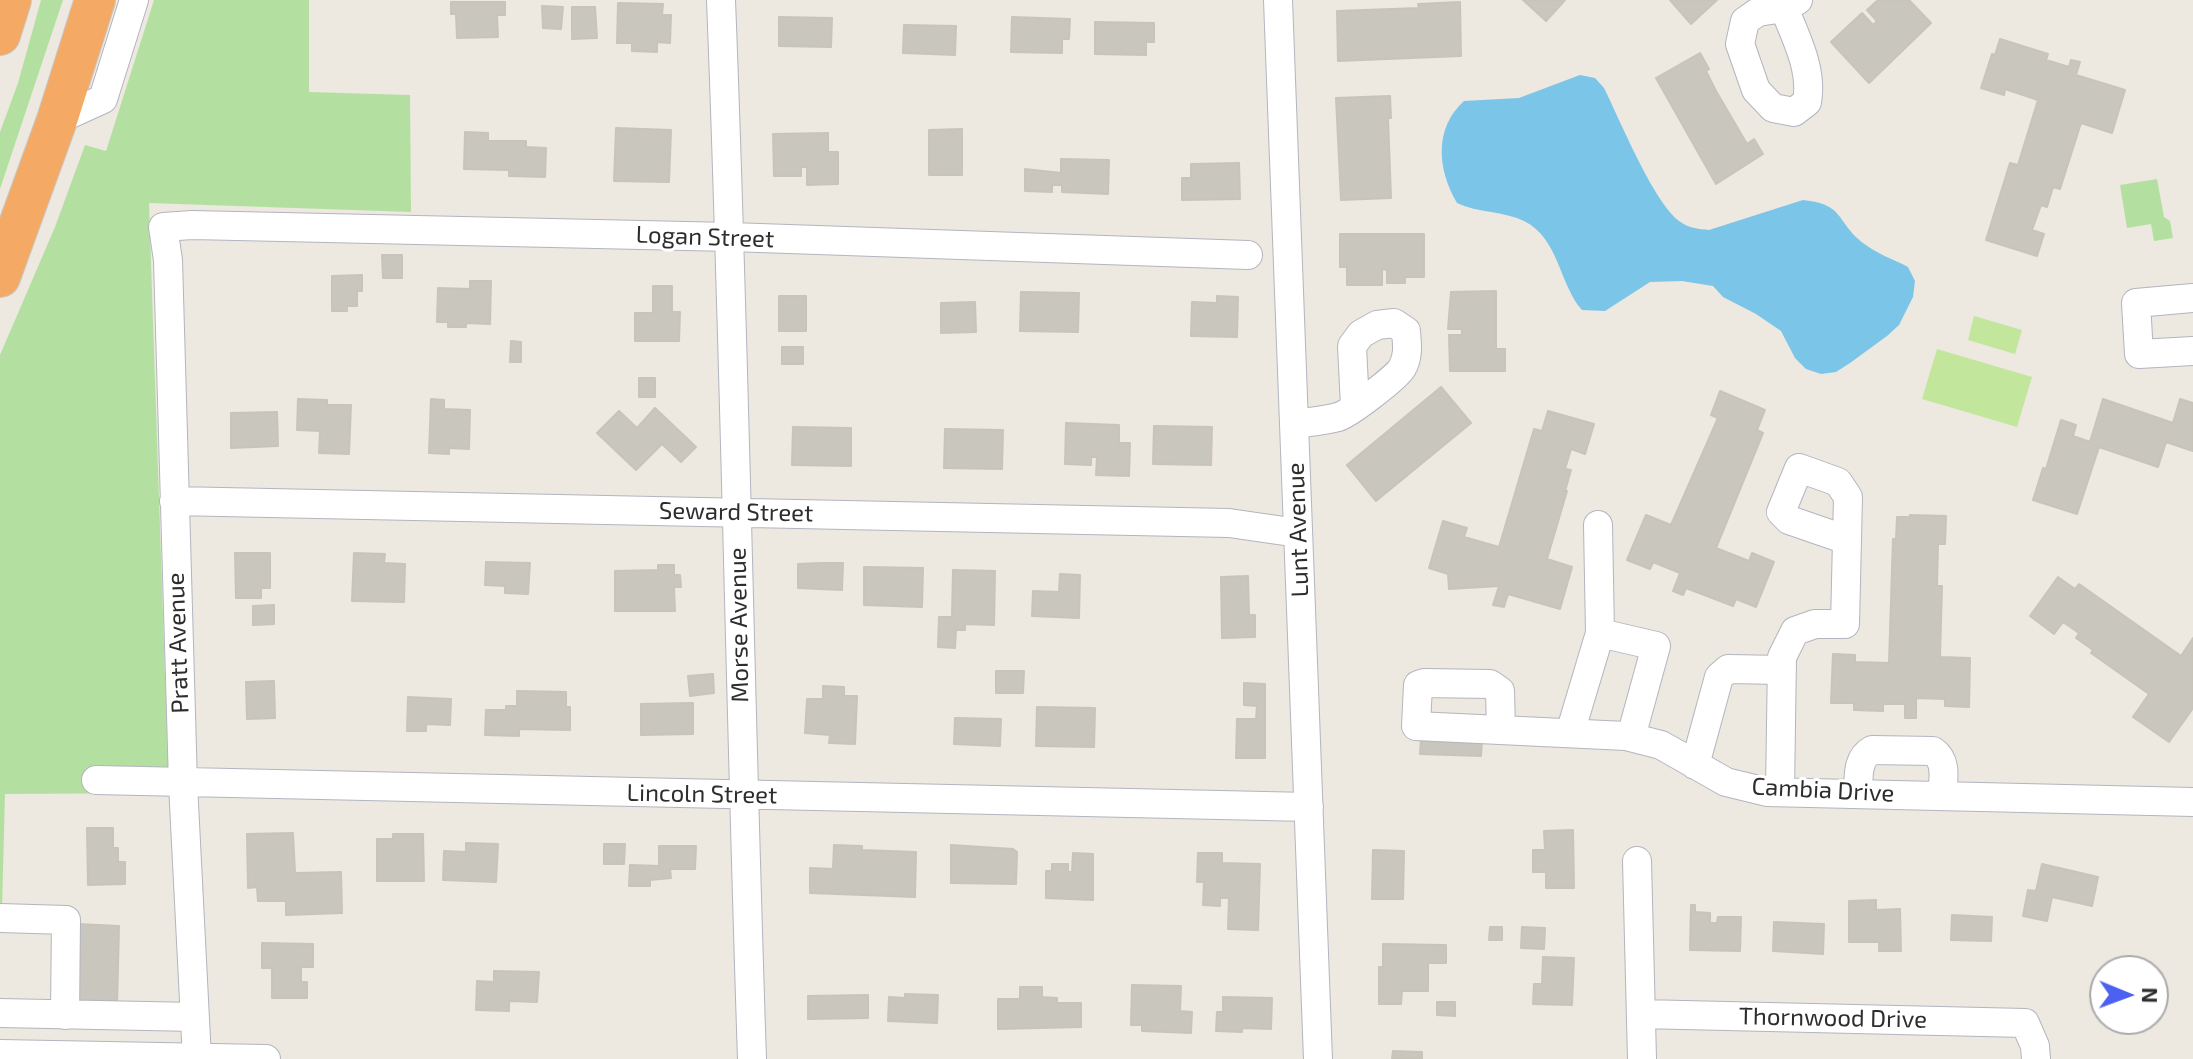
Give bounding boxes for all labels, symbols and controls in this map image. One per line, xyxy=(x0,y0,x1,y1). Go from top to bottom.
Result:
street label: Logan Street xyxy=(635,220,775,254)
street label: Lunt Avenue xyxy=(1281,462,1315,598)
street label: Seward Street xyxy=(659,496,813,528)
street label: Morse Avenue xyxy=(723,547,755,703)
street label: Pratt Avenue xyxy=(161,572,195,714)
street label: Cambia Drive xyxy=(1751,772,1895,808)
street label: Lincoln Street xyxy=(626,778,778,810)
north arrow xyxy=(2089,955,2169,1035)
text: N xyxy=(2138,987,2164,1004)
street label: Thornwood Drive xyxy=(1739,1002,1927,1034)

